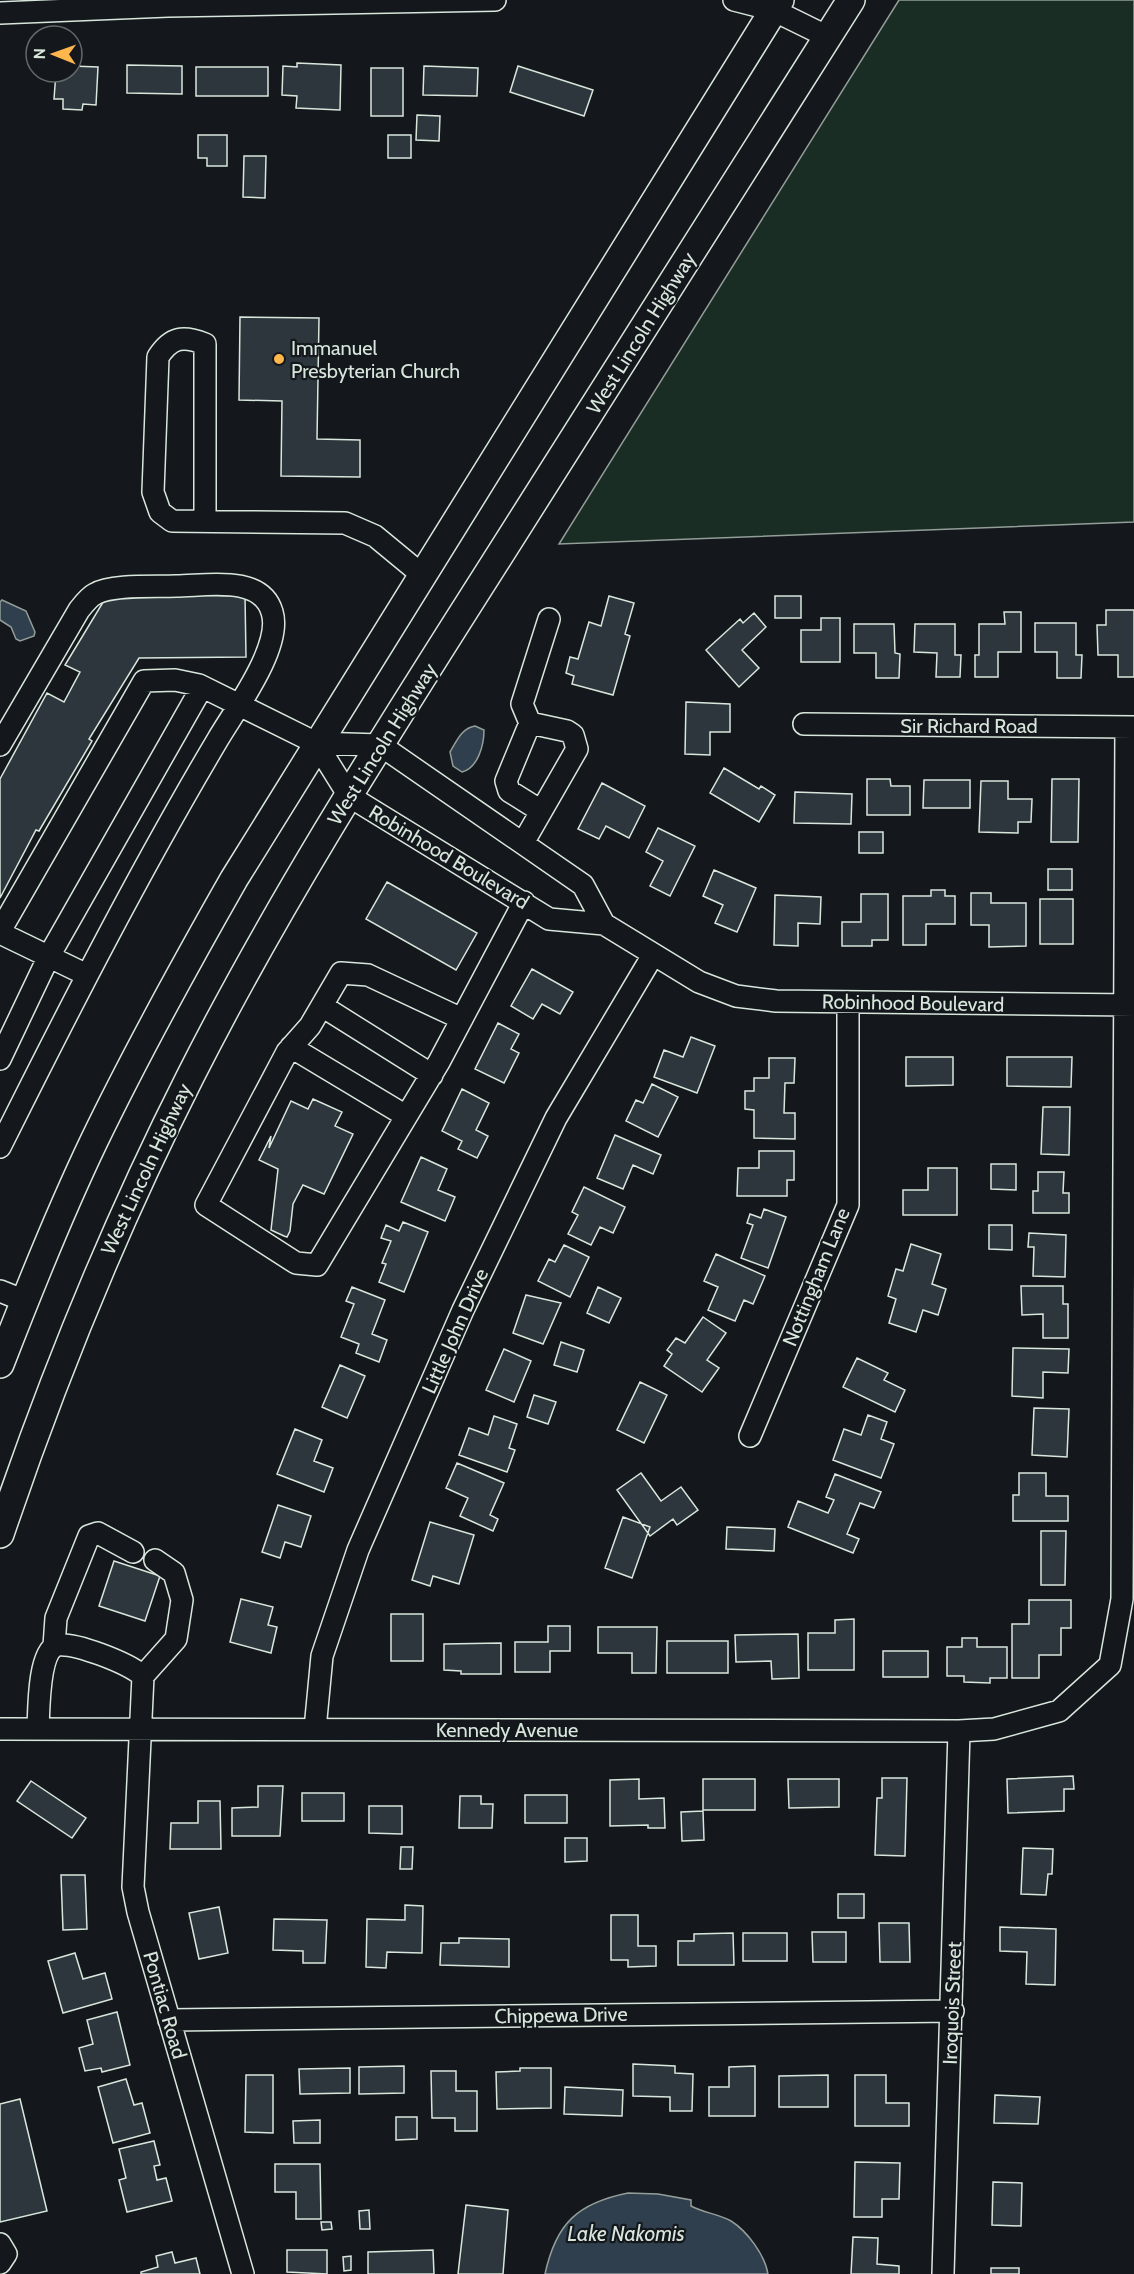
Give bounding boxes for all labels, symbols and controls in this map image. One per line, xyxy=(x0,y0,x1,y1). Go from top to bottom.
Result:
north arrow xyxy=(24,24,84,84)
text: N xyxy=(30,48,49,60)
street label: West Lincoln Highway xyxy=(581,248,701,418)
place label: Immanuel Presbyterian Church xyxy=(291,336,460,383)
marker: Immanuel Presbyterian Church xyxy=(272,352,286,366)
street label: West Lincoln Highway xyxy=(322,659,442,829)
street label: Sir Richard Road xyxy=(900,714,1038,738)
street label: Robinhood Boulevard xyxy=(365,800,533,914)
street label: Robinhood Boulevard xyxy=(822,989,1004,1017)
street label: West Lincoln Highway xyxy=(96,1080,196,1258)
street label: Nottingham Lane xyxy=(777,1204,855,1350)
street label: Little John Drive xyxy=(417,1265,493,1397)
street label: Kennedy Avenue xyxy=(436,1718,578,1742)
street label: Iroquois Street xyxy=(938,1941,966,2065)
street label: Pontiac Road xyxy=(138,1948,192,2062)
street label: Chippewa Drive xyxy=(494,2002,628,2028)
water label: Lake Nakomis xyxy=(567,2221,685,2246)

